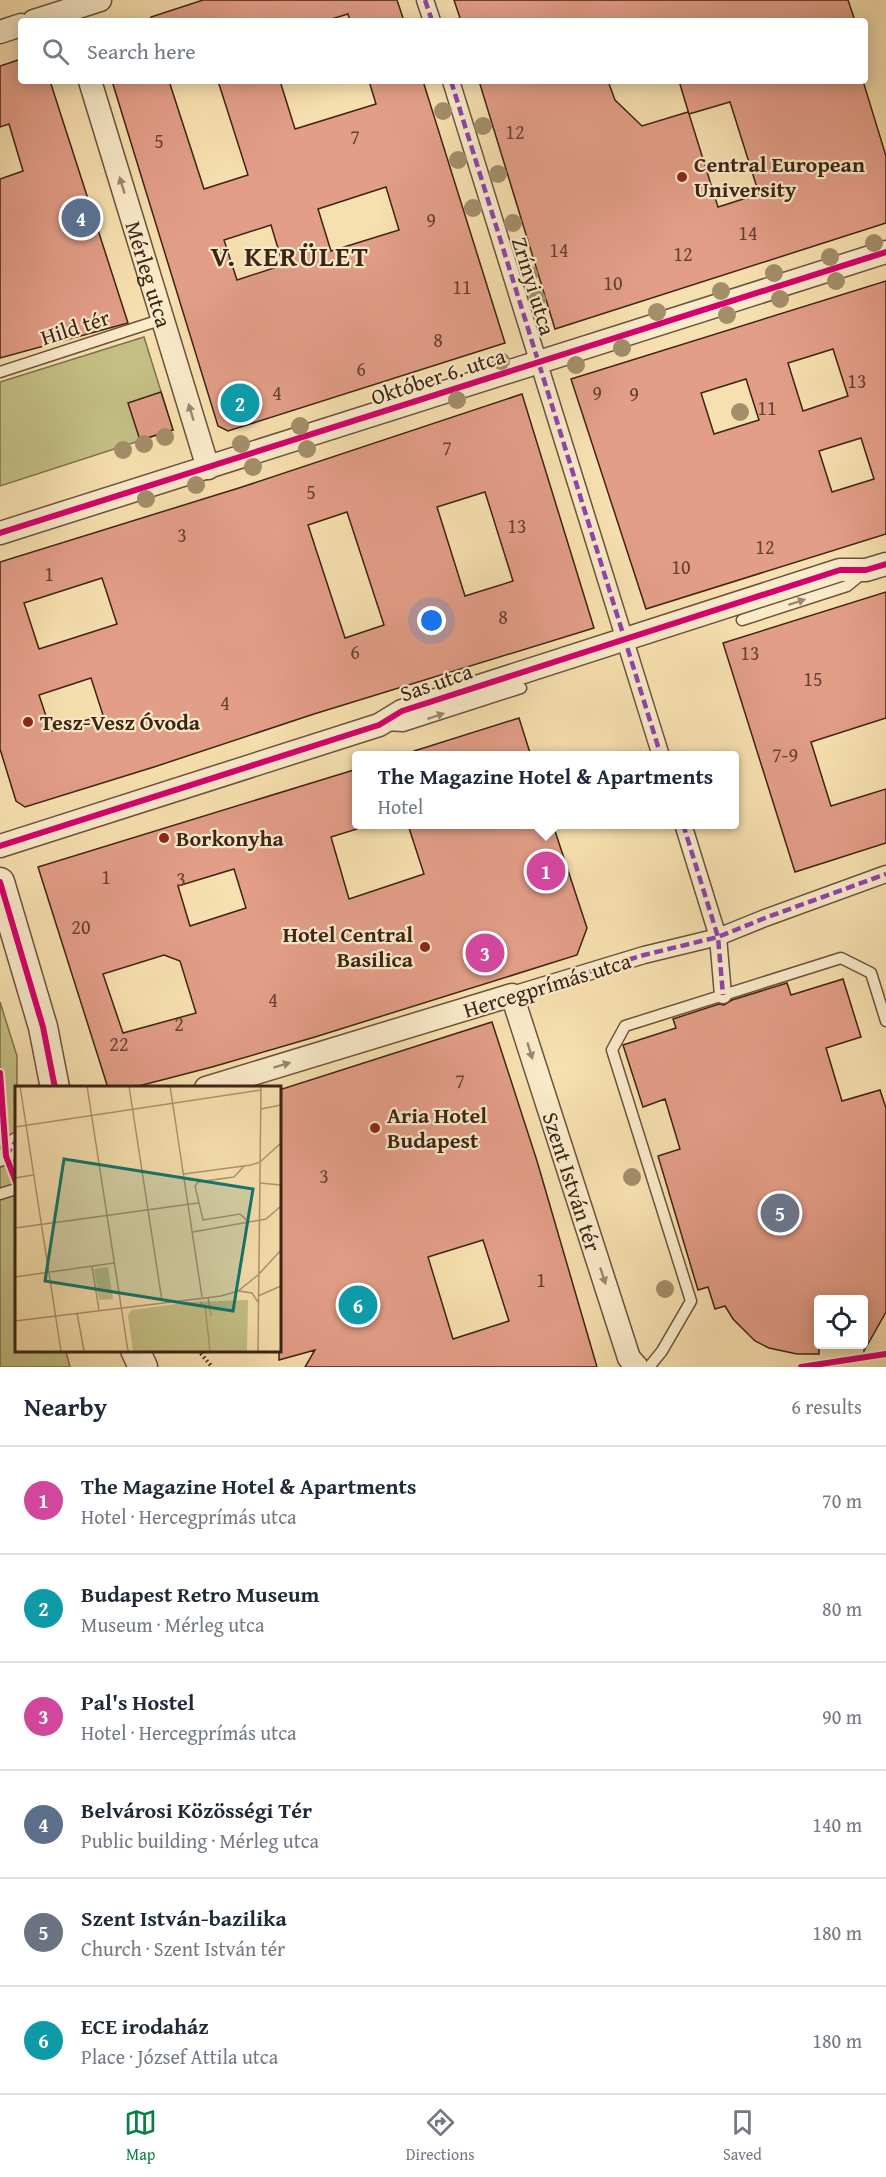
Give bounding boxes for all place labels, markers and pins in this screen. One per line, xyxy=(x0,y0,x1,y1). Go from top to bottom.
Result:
place label: Central European University xyxy=(694,148,865,205)
marker: Central European University xyxy=(675,170,689,184)
pin: 4 xyxy=(62,196,100,240)
pin: 2 xyxy=(220,380,260,426)
place label: Tesz-Vesz Óvoda xyxy=(40,706,201,738)
marker: Tesz-Vesz Óvoda xyxy=(21,715,35,729)
place label: Borkonyha xyxy=(176,822,284,854)
marker: Borkonyha xyxy=(157,831,171,845)
pin: 1 xyxy=(526,848,566,894)
place label: Hotel Central Basilica xyxy=(283,918,414,975)
pin: 3 xyxy=(466,930,504,976)
marker: Hotel Central Basilica xyxy=(418,940,432,954)
place label: Aria Hotel Budapest xyxy=(387,1099,487,1156)
marker: Aria Hotel Budapest xyxy=(368,1121,382,1135)
pin: 5 xyxy=(760,1190,800,1236)
pin: 6 xyxy=(338,1282,378,1328)

